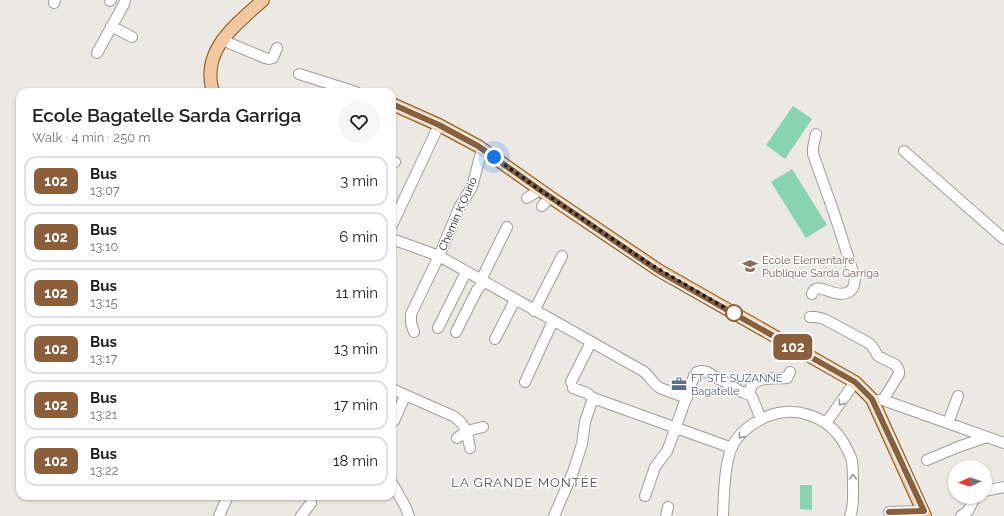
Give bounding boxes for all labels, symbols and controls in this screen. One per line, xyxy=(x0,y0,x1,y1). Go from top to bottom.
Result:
button: heart xyxy=(338,101,380,143)
text: Ecole Bagatelle Sarda Garriga xyxy=(32,104,301,126)
text: Walk · 4 min · 250 m xyxy=(32,130,150,145)
your location xyxy=(484,147,504,167)
text: Bus xyxy=(90,165,117,183)
text: 3 min xyxy=(340,172,378,190)
text: 102 xyxy=(44,173,68,189)
street label: Chemin K'Ourio xyxy=(436,175,480,253)
text: 13:07 xyxy=(90,183,120,198)
text: Bus xyxy=(90,221,117,239)
text: 6 min xyxy=(339,228,378,246)
text: 102 xyxy=(44,229,68,245)
text: 13:10 xyxy=(90,239,118,254)
place label: École Élementaire Publique Sarda Garriga xyxy=(762,253,879,280)
school or university icon: École Élementaire Publique Sarda Garriga xyxy=(741,257,759,275)
text: Bus xyxy=(90,277,117,295)
text: 11 min xyxy=(336,284,378,302)
text: 102 xyxy=(44,285,68,301)
text: 13:15 xyxy=(90,295,118,310)
unlabelled marker xyxy=(725,304,743,322)
text: Bus xyxy=(90,333,117,351)
line badge: 102 xyxy=(770,334,816,360)
text: 102 xyxy=(781,339,805,355)
text: 13 min xyxy=(334,340,378,358)
text: 102 xyxy=(44,341,68,357)
text: 13:17 xyxy=(90,351,117,366)
place label: FT STE SUZANNE Bagatelle xyxy=(691,372,783,398)
office icon: FT STE SUZANNE Bagatelle xyxy=(670,375,688,393)
text: Bus xyxy=(90,389,117,407)
text: 17 min xyxy=(334,396,378,414)
text: 102 xyxy=(44,397,68,413)
one-way arrow xyxy=(839,398,846,405)
text: 13:21 xyxy=(90,407,117,422)
one-way arrow xyxy=(738,431,745,438)
text: Bus xyxy=(90,445,117,463)
text: 18 min xyxy=(333,452,378,470)
text: 102 xyxy=(44,453,68,469)
north arrow xyxy=(948,460,992,504)
map controls xyxy=(948,460,992,504)
text: 13:22 xyxy=(90,463,119,478)
one-way arrow xyxy=(849,474,857,480)
district label: LA GRANDE MONTÉE xyxy=(451,475,599,490)

